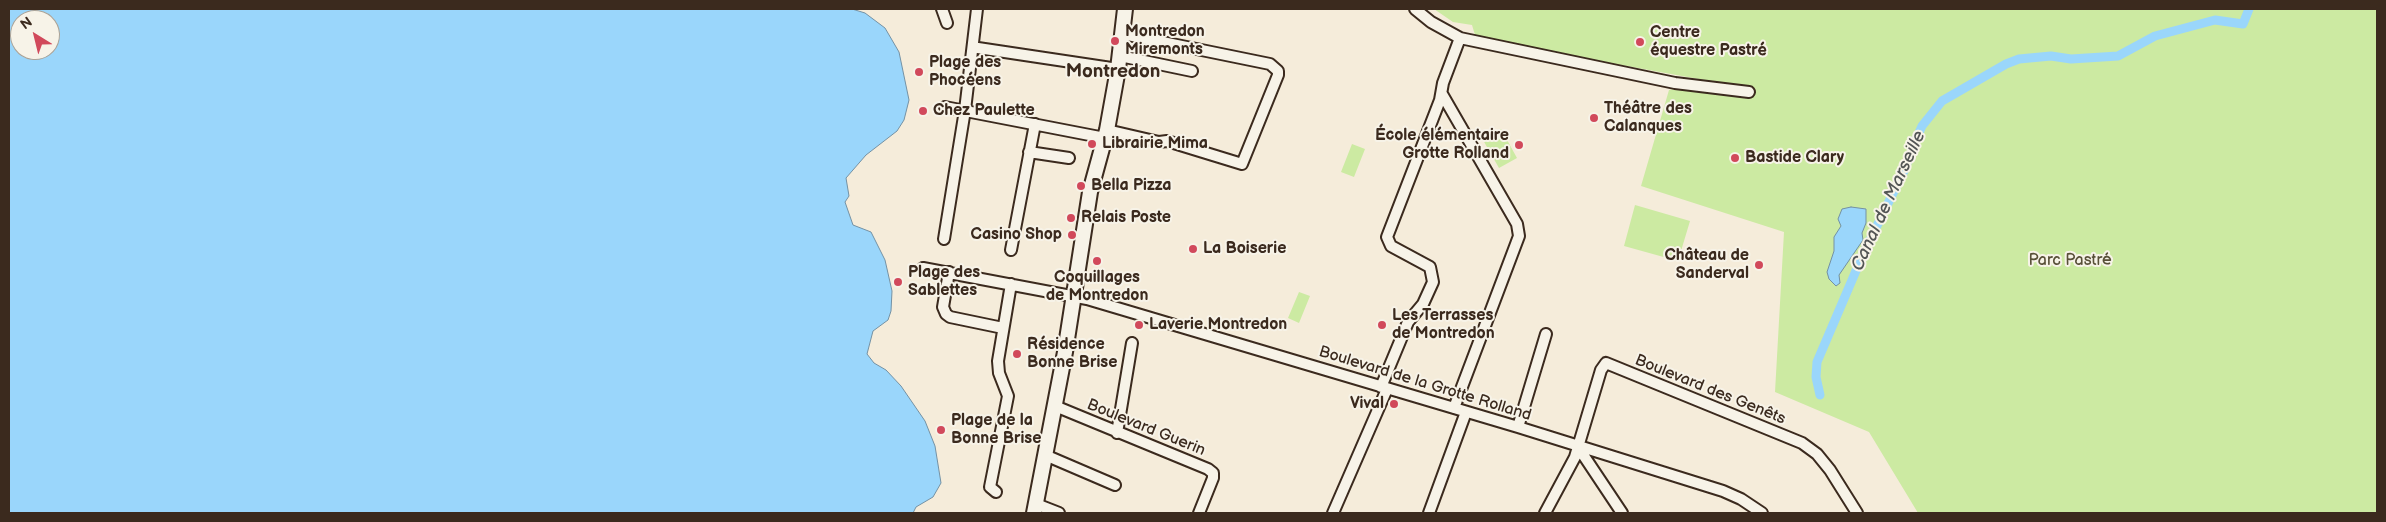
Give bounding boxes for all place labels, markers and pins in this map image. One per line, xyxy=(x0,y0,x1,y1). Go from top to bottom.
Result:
place label: Montredon Miremonts xyxy=(1125,22,1205,60)
place label: Centre équestre Pastré xyxy=(1650,23,1767,61)
marker: Montredon Miremonts xyxy=(1109,35,1121,47)
marker: Centre équestre Pastré xyxy=(1634,36,1646,48)
place label: Plage des Phocéens xyxy=(929,53,1001,91)
marker: Plage des Phocéens xyxy=(913,66,925,78)
place label: Théâtre des Calanques xyxy=(1604,99,1692,137)
place label: Chez Paulette xyxy=(933,101,1035,121)
marker: Chez Paulette xyxy=(917,105,929,117)
marker: Théâtre des Calanques xyxy=(1588,112,1600,124)
place label: École élémentaire Grotte Rolland xyxy=(1375,126,1509,164)
place label: Librairie Mima xyxy=(1102,134,1208,154)
marker: Librairie Mima xyxy=(1086,138,1098,150)
marker: École élémentaire Grotte Rolland xyxy=(1513,139,1525,151)
place label: Bastide Clary xyxy=(1745,148,1844,168)
marker: Bastide Clary xyxy=(1729,152,1741,164)
place label: Bella Pizza xyxy=(1091,176,1171,196)
marker: Bella Pizza xyxy=(1075,180,1087,192)
place label: Relais Poste xyxy=(1081,208,1171,228)
marker: Relais Poste xyxy=(1065,212,1077,224)
place label: Casino Shop xyxy=(971,225,1062,245)
marker: Casino Shop xyxy=(1066,229,1078,241)
place label: La Boiserie xyxy=(1203,239,1286,259)
marker: La Boiserie xyxy=(1187,243,1199,255)
place label: Château de Sanderval xyxy=(1664,246,1749,284)
marker: Coquillages de Montredon xyxy=(1091,255,1103,267)
marker: Château de Sanderval xyxy=(1753,259,1765,271)
place label: Plage des Sablettes xyxy=(908,263,980,301)
place label: Coquillages de Montredon xyxy=(1046,268,1148,306)
marker: Plage des Sablettes xyxy=(892,276,904,288)
place label: Les Terrasses de Montredon xyxy=(1392,306,1495,344)
place label: Laverie Montredon xyxy=(1149,315,1287,335)
marker: Laverie Montredon xyxy=(1133,319,1145,331)
marker: Les Terrasses de Montredon xyxy=(1376,319,1388,331)
place label: Résidence Bonne Brise xyxy=(1027,335,1117,373)
marker: Résidence Bonne Brise xyxy=(1011,348,1023,360)
place label: Vival xyxy=(1350,394,1384,414)
marker: Vival xyxy=(1388,398,1400,410)
place label: Plage de la Bonne Brise xyxy=(951,411,1041,449)
marker: Plage de la Bonne Brise xyxy=(935,424,947,436)

